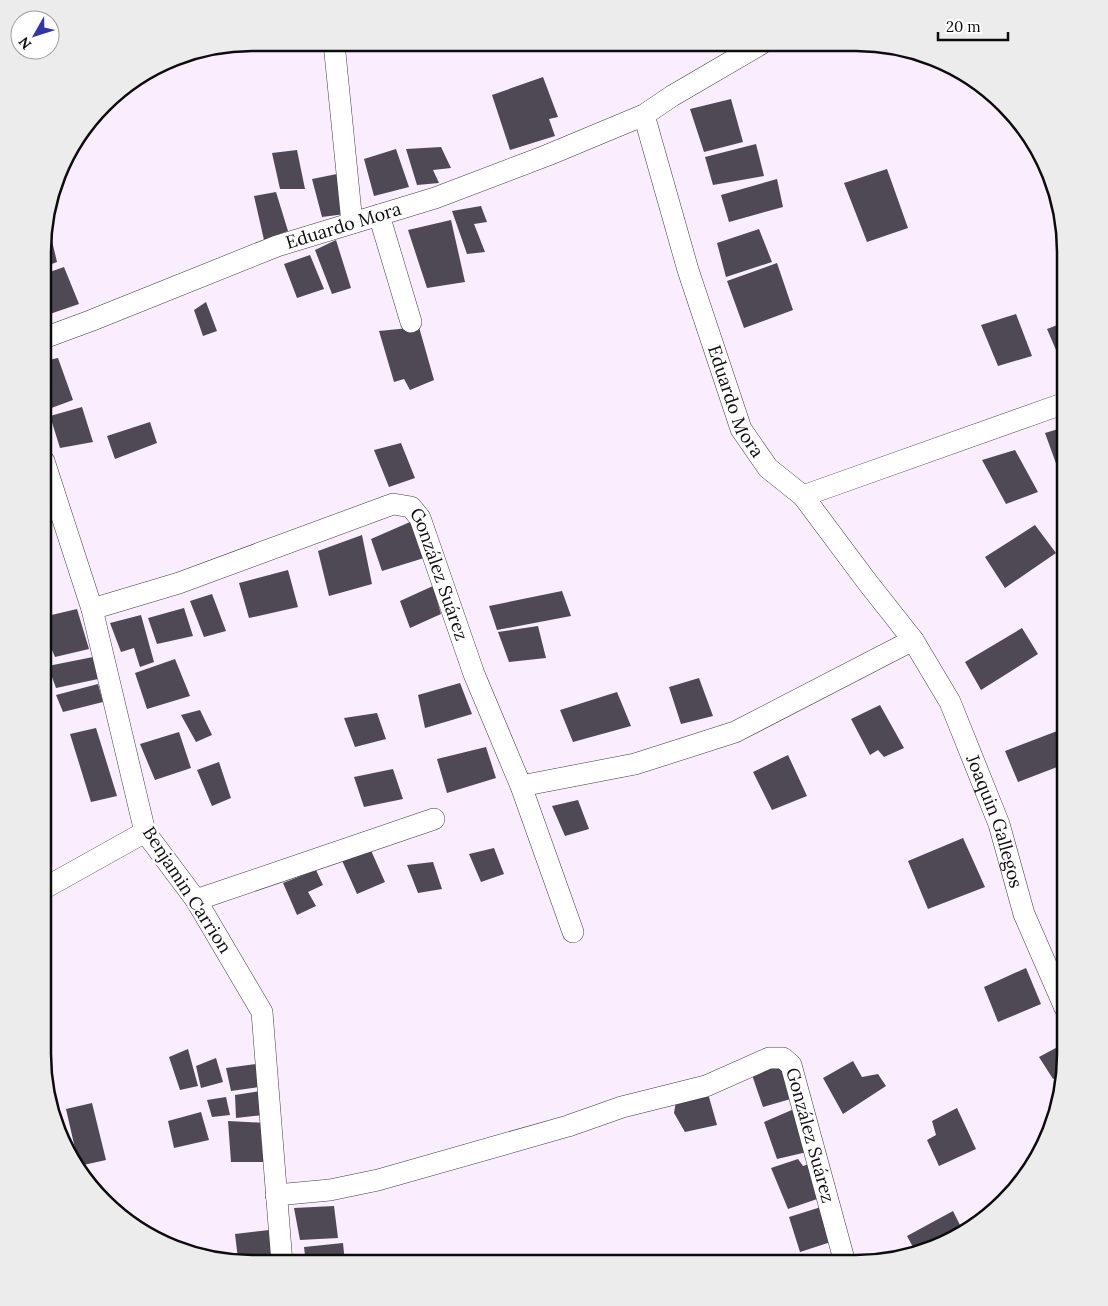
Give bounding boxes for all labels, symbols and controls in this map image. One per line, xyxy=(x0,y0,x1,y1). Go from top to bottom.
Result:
north arrow xyxy=(10,10,60,60)
scale bar xyxy=(938,10,1008,42)
text: 20 m xyxy=(946,17,981,36)
text: N xyxy=(14,33,35,53)
street label: Eduardo Mora xyxy=(283,197,404,254)
street label: Eduardo Mora xyxy=(703,342,769,462)
street label: González Suárez xyxy=(405,503,474,644)
street label: Joaquin Gallegos xyxy=(961,750,1028,890)
street label: Benjamin Carrion xyxy=(138,822,237,958)
street label: González Suárez xyxy=(781,1065,840,1205)

